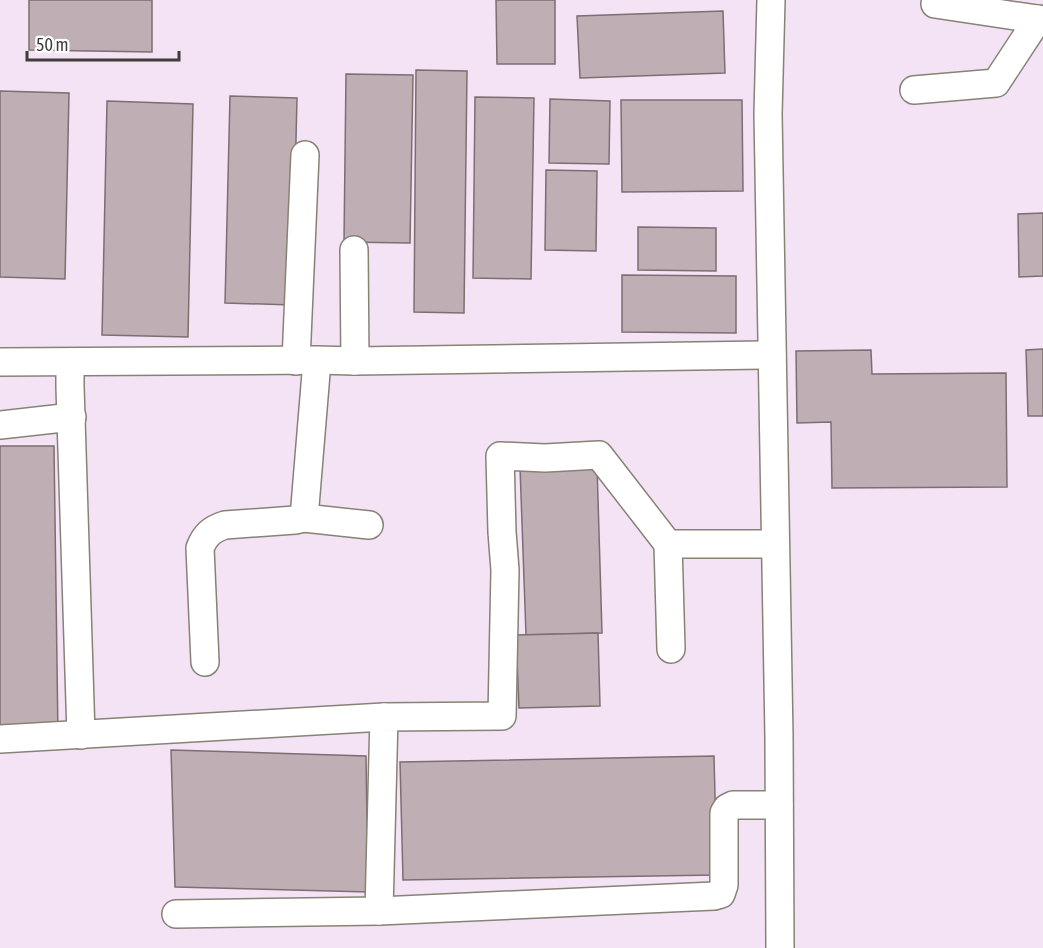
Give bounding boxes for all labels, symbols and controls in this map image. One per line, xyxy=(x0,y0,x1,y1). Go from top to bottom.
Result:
scale bar xyxy=(27,24,178,62)
text: 50 m xyxy=(36,34,68,55)

